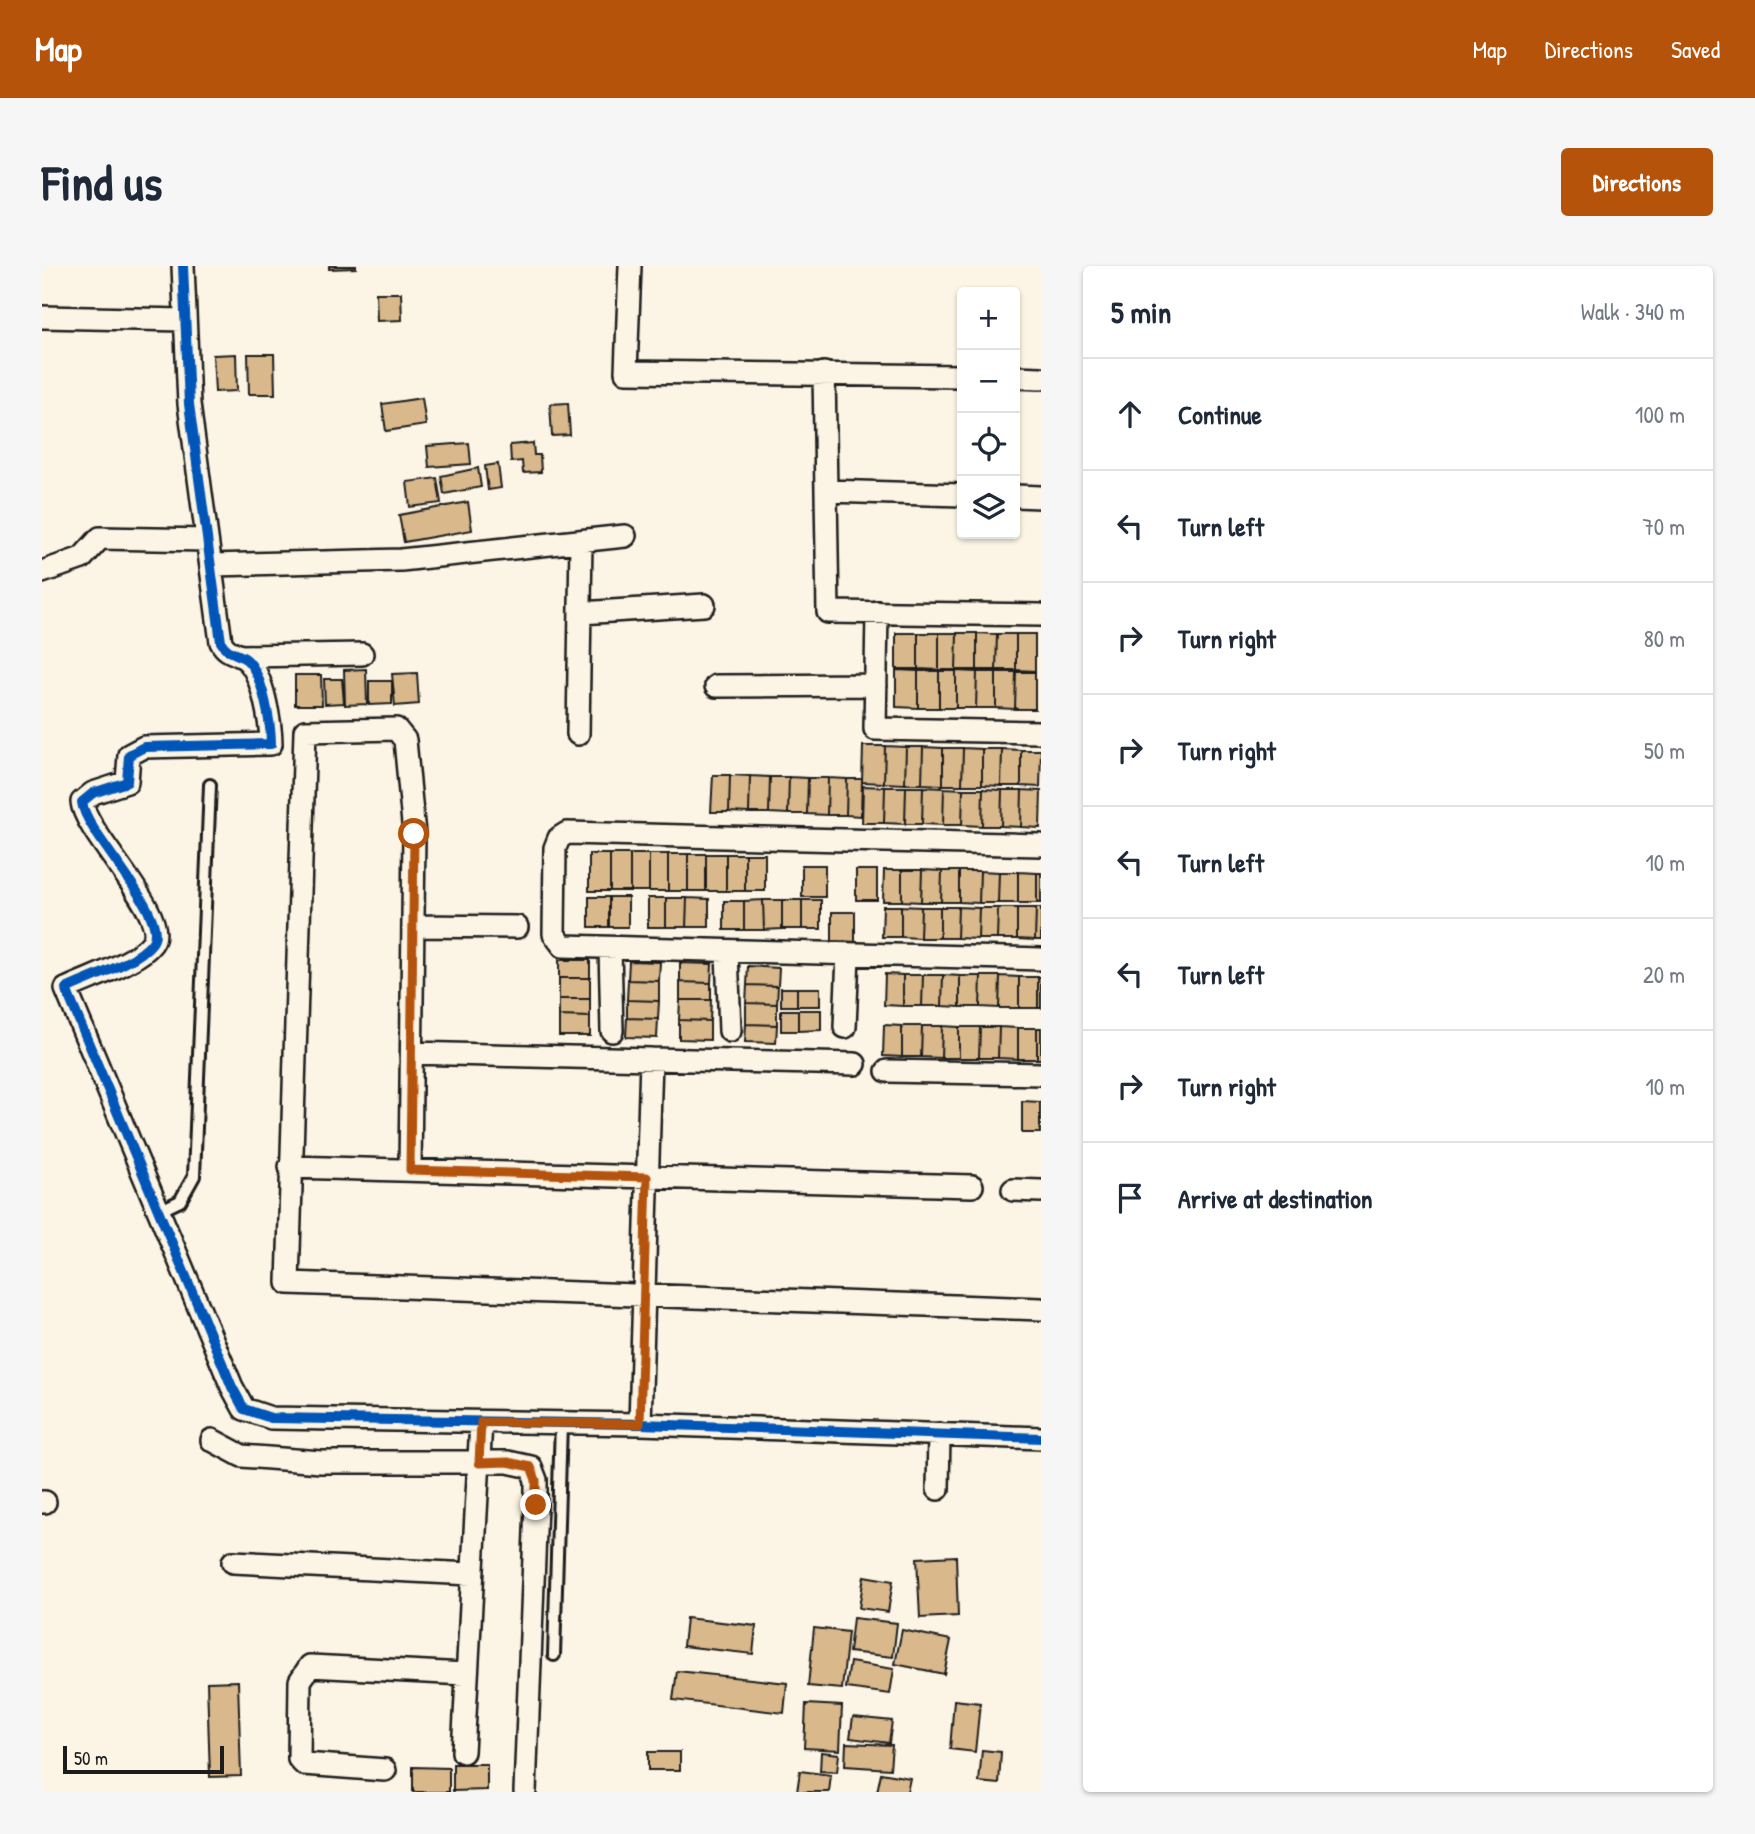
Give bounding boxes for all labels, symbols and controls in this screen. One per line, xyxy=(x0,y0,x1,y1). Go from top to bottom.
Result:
text: Map xyxy=(35,27,82,71)
text: Map xyxy=(1473,33,1507,65)
text: Directions xyxy=(1545,33,1633,65)
text: Saved xyxy=(1671,33,1720,65)
button: Directions xyxy=(1561,148,1713,216)
text: Find us xyxy=(42,149,162,215)
map controls xyxy=(957,287,1020,539)
button: + xyxy=(957,287,1020,350)
text: 5 min xyxy=(1111,292,1171,332)
text: Walk · 340 m xyxy=(1581,296,1685,327)
button: − xyxy=(957,350,1020,413)
icon: ahead xyxy=(1111,395,1149,433)
text: Continue xyxy=(1178,397,1262,432)
text: 100 m xyxy=(1635,399,1685,430)
button: locate xyxy=(957,413,1020,476)
button: layers xyxy=(957,476,1020,539)
icon: left xyxy=(1111,507,1149,545)
text: Turn left xyxy=(1178,509,1264,544)
text: 70 m xyxy=(1642,511,1685,542)
icon: right xyxy=(1111,619,1149,657)
text: Turn right xyxy=(1178,621,1276,656)
text: 80 m xyxy=(1644,623,1685,654)
icon: right xyxy=(1111,731,1149,769)
text: Turn right xyxy=(1178,733,1276,768)
text: 50 m xyxy=(1644,735,1685,766)
route start xyxy=(398,818,429,849)
icon: left xyxy=(1111,843,1149,881)
text: Turn left xyxy=(1178,845,1264,880)
text: 10 m xyxy=(1645,847,1685,878)
icon: left xyxy=(1111,955,1149,993)
text: Turn left xyxy=(1178,957,1264,992)
text: 20 m xyxy=(1643,959,1685,990)
icon: right xyxy=(1111,1067,1149,1105)
text: Turn right xyxy=(1178,1069,1276,1104)
text: 10 m xyxy=(1645,1071,1685,1102)
icon: arrive xyxy=(1111,1179,1149,1217)
text: Arrive at destination xyxy=(1178,1181,1373,1216)
route end xyxy=(520,1489,551,1520)
scale bar xyxy=(63,1743,224,1775)
text: 50 m xyxy=(74,1745,108,1771)

